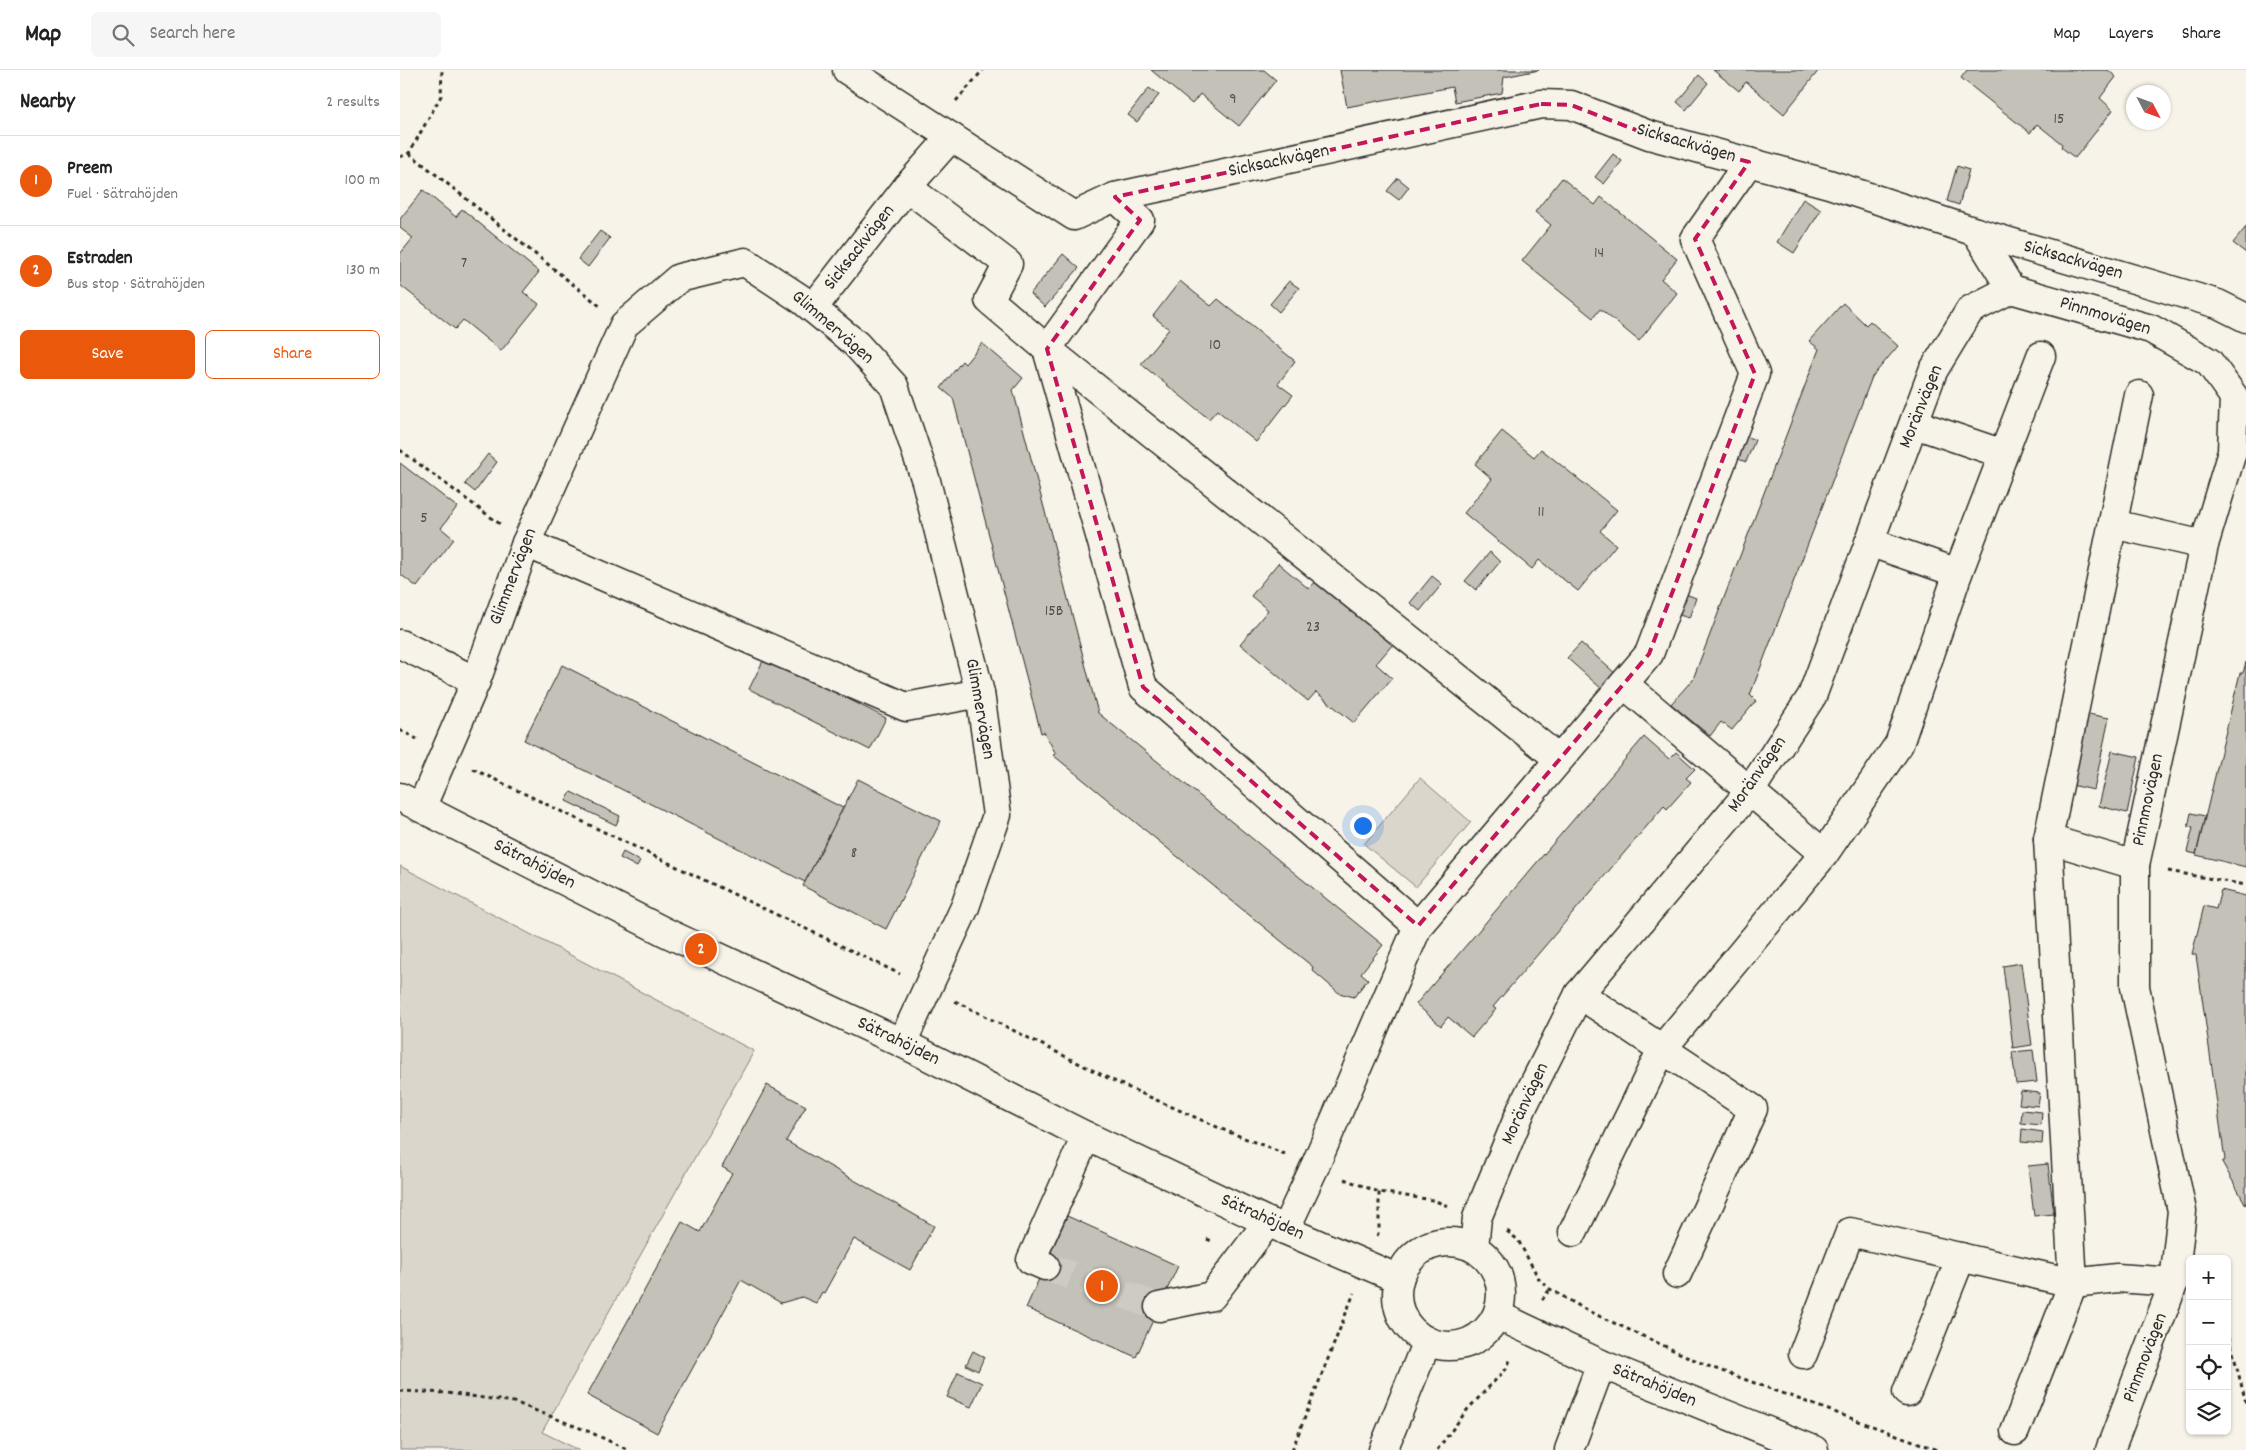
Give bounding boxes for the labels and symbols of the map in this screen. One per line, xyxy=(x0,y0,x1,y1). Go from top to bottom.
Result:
north arrow xyxy=(2126,85,2171,130)
house number: 9 xyxy=(1229,88,1237,111)
house number: 15 xyxy=(2054,108,2064,131)
street label: Sicksackvägen xyxy=(1633,117,1739,171)
street label: Sicksackvägen xyxy=(1226,138,1332,186)
street label: Sicksackvägen xyxy=(818,199,902,297)
street label: Sicksackvägen xyxy=(2020,234,2126,288)
house number: 14 xyxy=(1594,242,1604,265)
house number: 7 xyxy=(461,252,467,275)
street label: Glimmervägen xyxy=(785,284,879,372)
street label: Pinnmovägen xyxy=(2056,290,2154,344)
house number: 10 xyxy=(1209,334,1221,357)
street label: Moränvägen xyxy=(1893,361,1951,453)
house number: 11 xyxy=(1537,501,1545,524)
house number: 5 xyxy=(420,507,428,530)
street label: Glimmervägen xyxy=(483,525,545,629)
house number: 15B xyxy=(1045,600,1063,623)
house number: 23 xyxy=(1306,616,1320,639)
street label: Glimmervägen xyxy=(957,656,1001,762)
street label: Moränvägen xyxy=(1722,731,1794,819)
street label: Pinnmovägen xyxy=(2126,751,2172,849)
your location xyxy=(1350,813,1376,839)
street label: Sätrahöjden xyxy=(488,833,580,897)
house number: 8 xyxy=(851,842,857,865)
pin: 2 xyxy=(685,930,717,968)
street label: Sätrahöjden xyxy=(852,1010,944,1074)
street label: Moränvägen xyxy=(1495,1059,1557,1149)
street label: Sätrahöjden xyxy=(1216,1188,1308,1248)
pin: 1 xyxy=(1086,1267,1118,1305)
street label: Pinnmovägen xyxy=(2117,1309,2175,1407)
street label: Sätrahöjden xyxy=(1608,1357,1700,1415)

